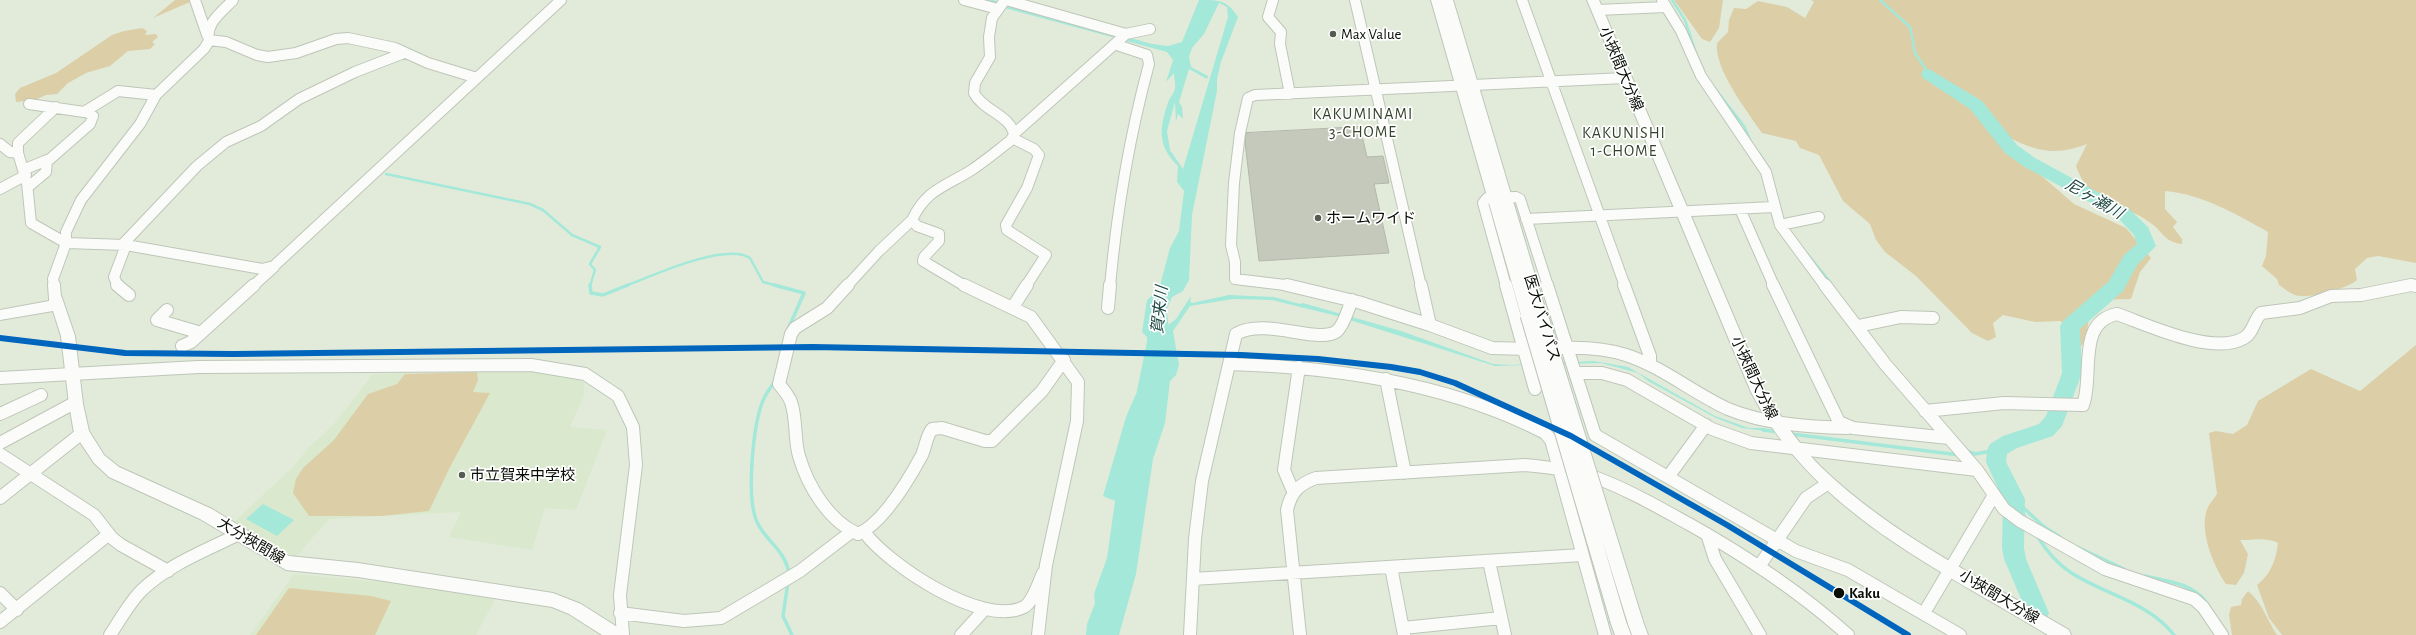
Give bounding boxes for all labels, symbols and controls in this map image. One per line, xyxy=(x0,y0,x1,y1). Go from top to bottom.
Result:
street label: 小挾間大分線 xyxy=(1595,24,1647,114)
place label: Max Value xyxy=(1341,25,1401,43)
marker: Max Value xyxy=(1328,29,1338,39)
district label: KAKUMINAMI 3-CHOME xyxy=(1313,104,1413,142)
district label: KAKUNISHI 1-CHOME xyxy=(1582,123,1666,161)
water label: 尼ヶ瀬川 xyxy=(2061,175,2127,223)
place label: ホームワイド xyxy=(1326,209,1416,227)
marker: ホームワイド xyxy=(1313,213,1323,223)
street label: 医大バイパス xyxy=(1520,272,1564,364)
water label: 賀来川 xyxy=(1148,285,1172,335)
street label: 小挾間大分線 xyxy=(1727,333,1781,423)
place label: 市立賀来中学校 xyxy=(470,466,575,484)
marker: 市立賀来中学校 xyxy=(457,470,467,480)
street label: 大分挾間線 xyxy=(214,514,288,568)
street label: 小挾間大分線 xyxy=(1956,566,2042,628)
place label: Kaku xyxy=(1849,584,1880,602)
marker: Kaku xyxy=(1832,586,1846,600)

